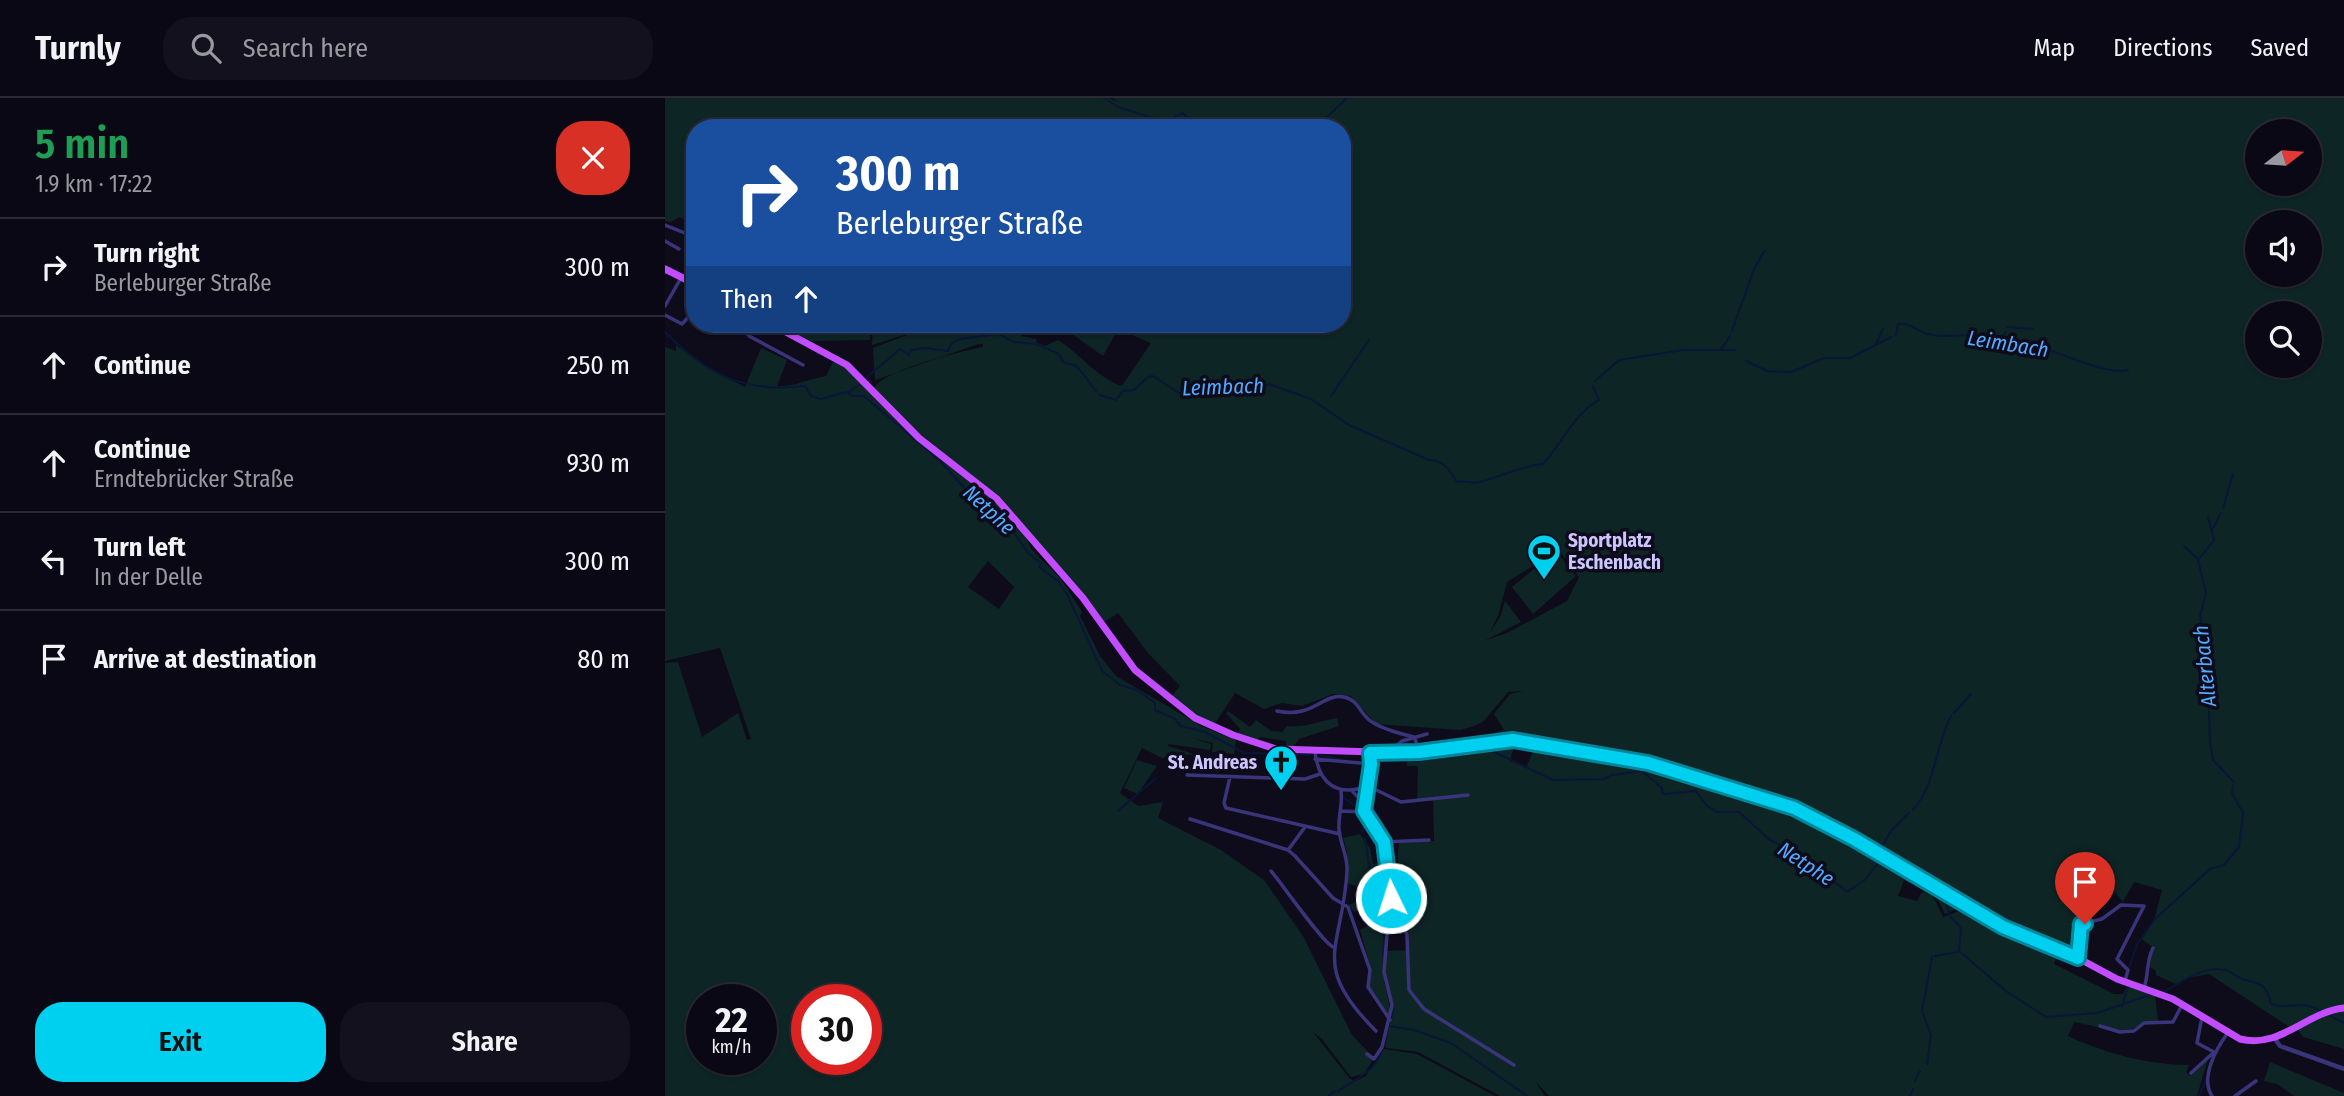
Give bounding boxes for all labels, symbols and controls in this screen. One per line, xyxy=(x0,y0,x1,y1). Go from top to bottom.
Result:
search box xyxy=(163,17,653,80)
text: Turnly xyxy=(35,28,121,68)
icon: search xyxy=(187,29,225,67)
text: Search here xyxy=(243,33,368,64)
text: Map xyxy=(2034,34,2075,62)
text: Directions xyxy=(2113,34,2212,62)
text: Saved xyxy=(2250,34,2309,62)
text: 5 min xyxy=(35,119,129,169)
north arrow xyxy=(2245,119,2322,196)
map controls xyxy=(2245,119,2322,378)
button: close xyxy=(556,121,630,195)
text: 300 m xyxy=(836,144,960,203)
icon: right xyxy=(721,147,812,238)
text: 1.9 km · 17:22 xyxy=(35,170,152,198)
text: Berleburger Straße xyxy=(836,204,1083,242)
button: sound xyxy=(2245,210,2322,287)
text: Turn right xyxy=(94,238,200,269)
icon: right xyxy=(35,248,73,286)
text: 300 m xyxy=(565,252,630,283)
text: Berleburger Straße xyxy=(94,269,272,297)
icon: ahead xyxy=(787,280,825,318)
text: Then xyxy=(721,284,773,315)
button: search xyxy=(2245,301,2322,378)
water label: Leimbach xyxy=(1965,325,2051,363)
icon: ahead xyxy=(35,346,73,384)
text: Continue xyxy=(94,350,191,381)
text: 250 m xyxy=(567,350,630,381)
water label: Leimbach xyxy=(1182,373,1264,401)
text: Continue xyxy=(94,434,191,465)
icon: ahead xyxy=(35,444,73,482)
text: 930 m xyxy=(567,448,630,479)
text: Erndtebrücker Straße xyxy=(94,465,294,493)
water label: Netphe xyxy=(958,479,1020,541)
place label: Sportplatz Eschenbach xyxy=(1568,529,1661,574)
text: Turn left xyxy=(94,532,186,563)
sports icon: Sportplatz Eschenbach xyxy=(1525,532,1563,581)
icon: left xyxy=(35,542,73,580)
text: 300 m xyxy=(565,546,630,577)
text: In der Delle xyxy=(94,563,203,591)
water label: Alterbach xyxy=(2188,624,2222,709)
icon: arrive xyxy=(35,640,73,678)
text: Arrive at destination xyxy=(94,644,317,675)
text: 80 m xyxy=(577,644,630,675)
church icon: St. Andreas xyxy=(1262,743,1300,792)
place label: St. Andreas xyxy=(1168,751,1258,774)
water label: Netphe xyxy=(1773,836,1839,892)
pin xyxy=(2055,852,2115,924)
position arrow xyxy=(1354,861,1428,935)
icon: arrive xyxy=(2066,863,2104,901)
speed limit sign: 30 xyxy=(791,984,882,1075)
text: 22 xyxy=(715,999,748,1041)
button: Exit xyxy=(35,1002,326,1082)
button: Share xyxy=(340,1002,630,1082)
text: km/h xyxy=(711,1036,752,1058)

